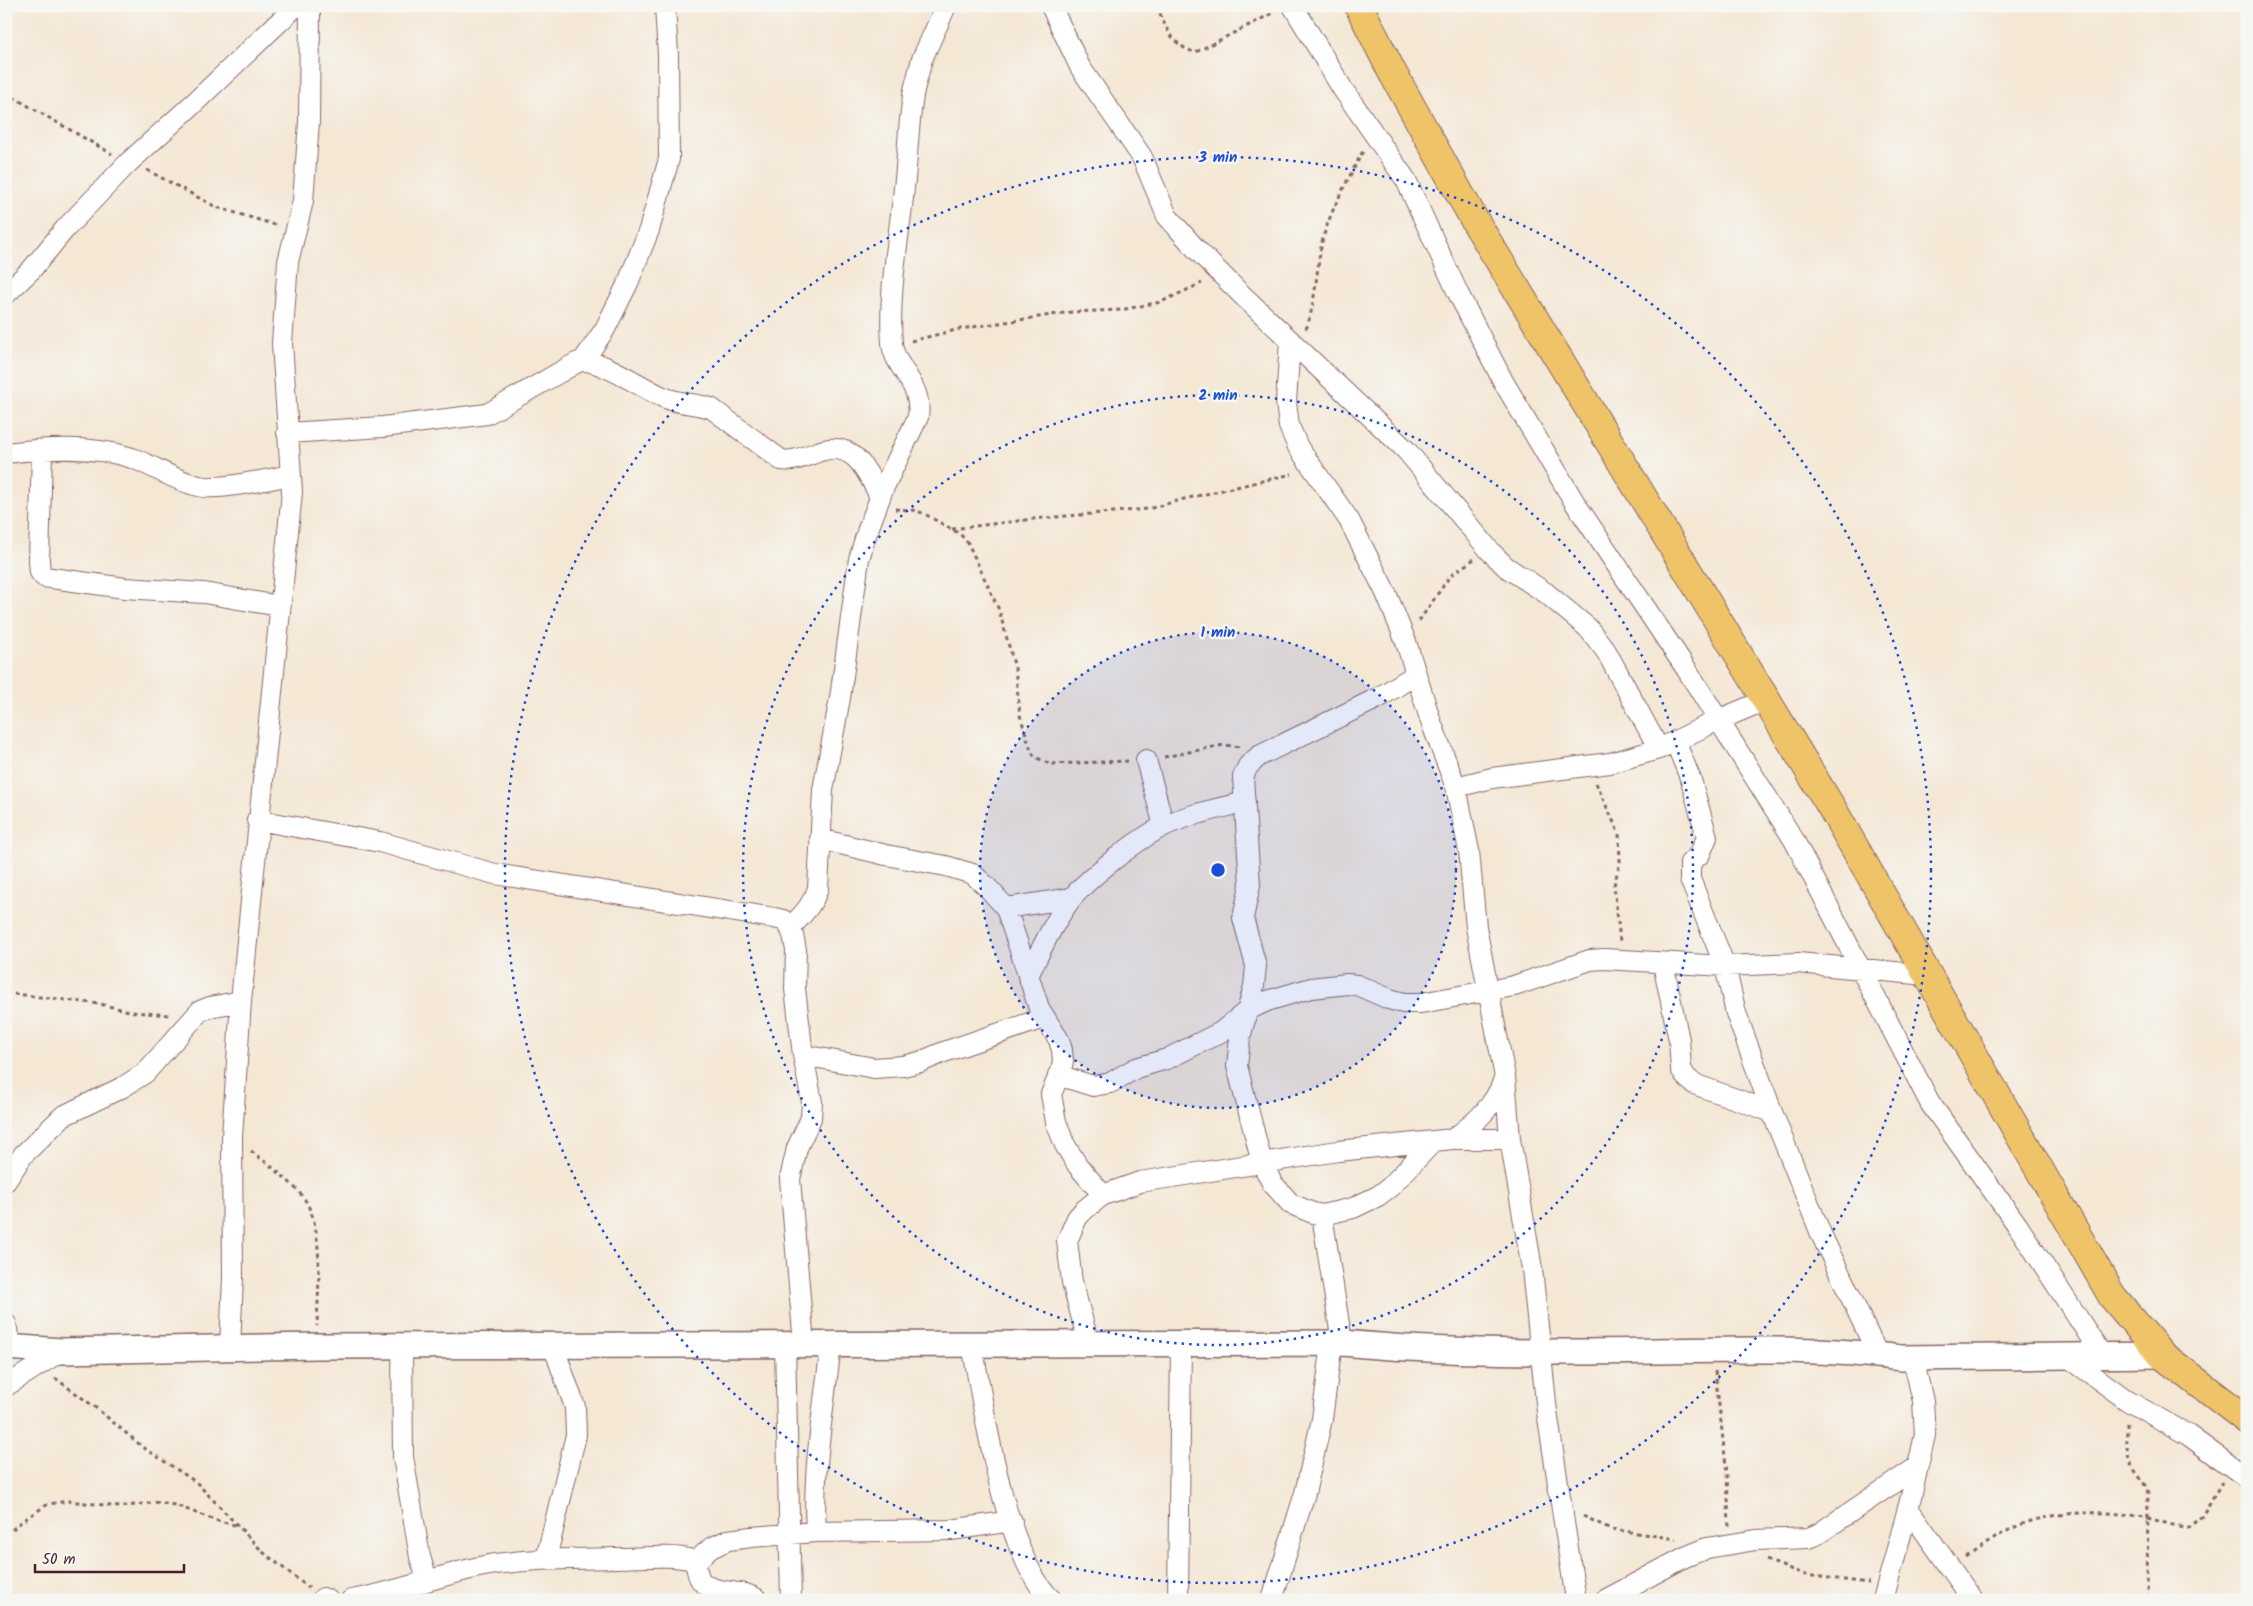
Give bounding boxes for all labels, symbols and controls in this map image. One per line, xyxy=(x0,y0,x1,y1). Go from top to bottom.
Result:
text: 3 min xyxy=(1198,146,1237,170)
text: 2 min xyxy=(1198,384,1238,408)
text: 1 min xyxy=(1201,621,1235,645)
centre of rings xyxy=(1209,861,1227,879)
scale bar xyxy=(35,1541,184,1573)
text: 50 m xyxy=(42,1548,76,1572)

